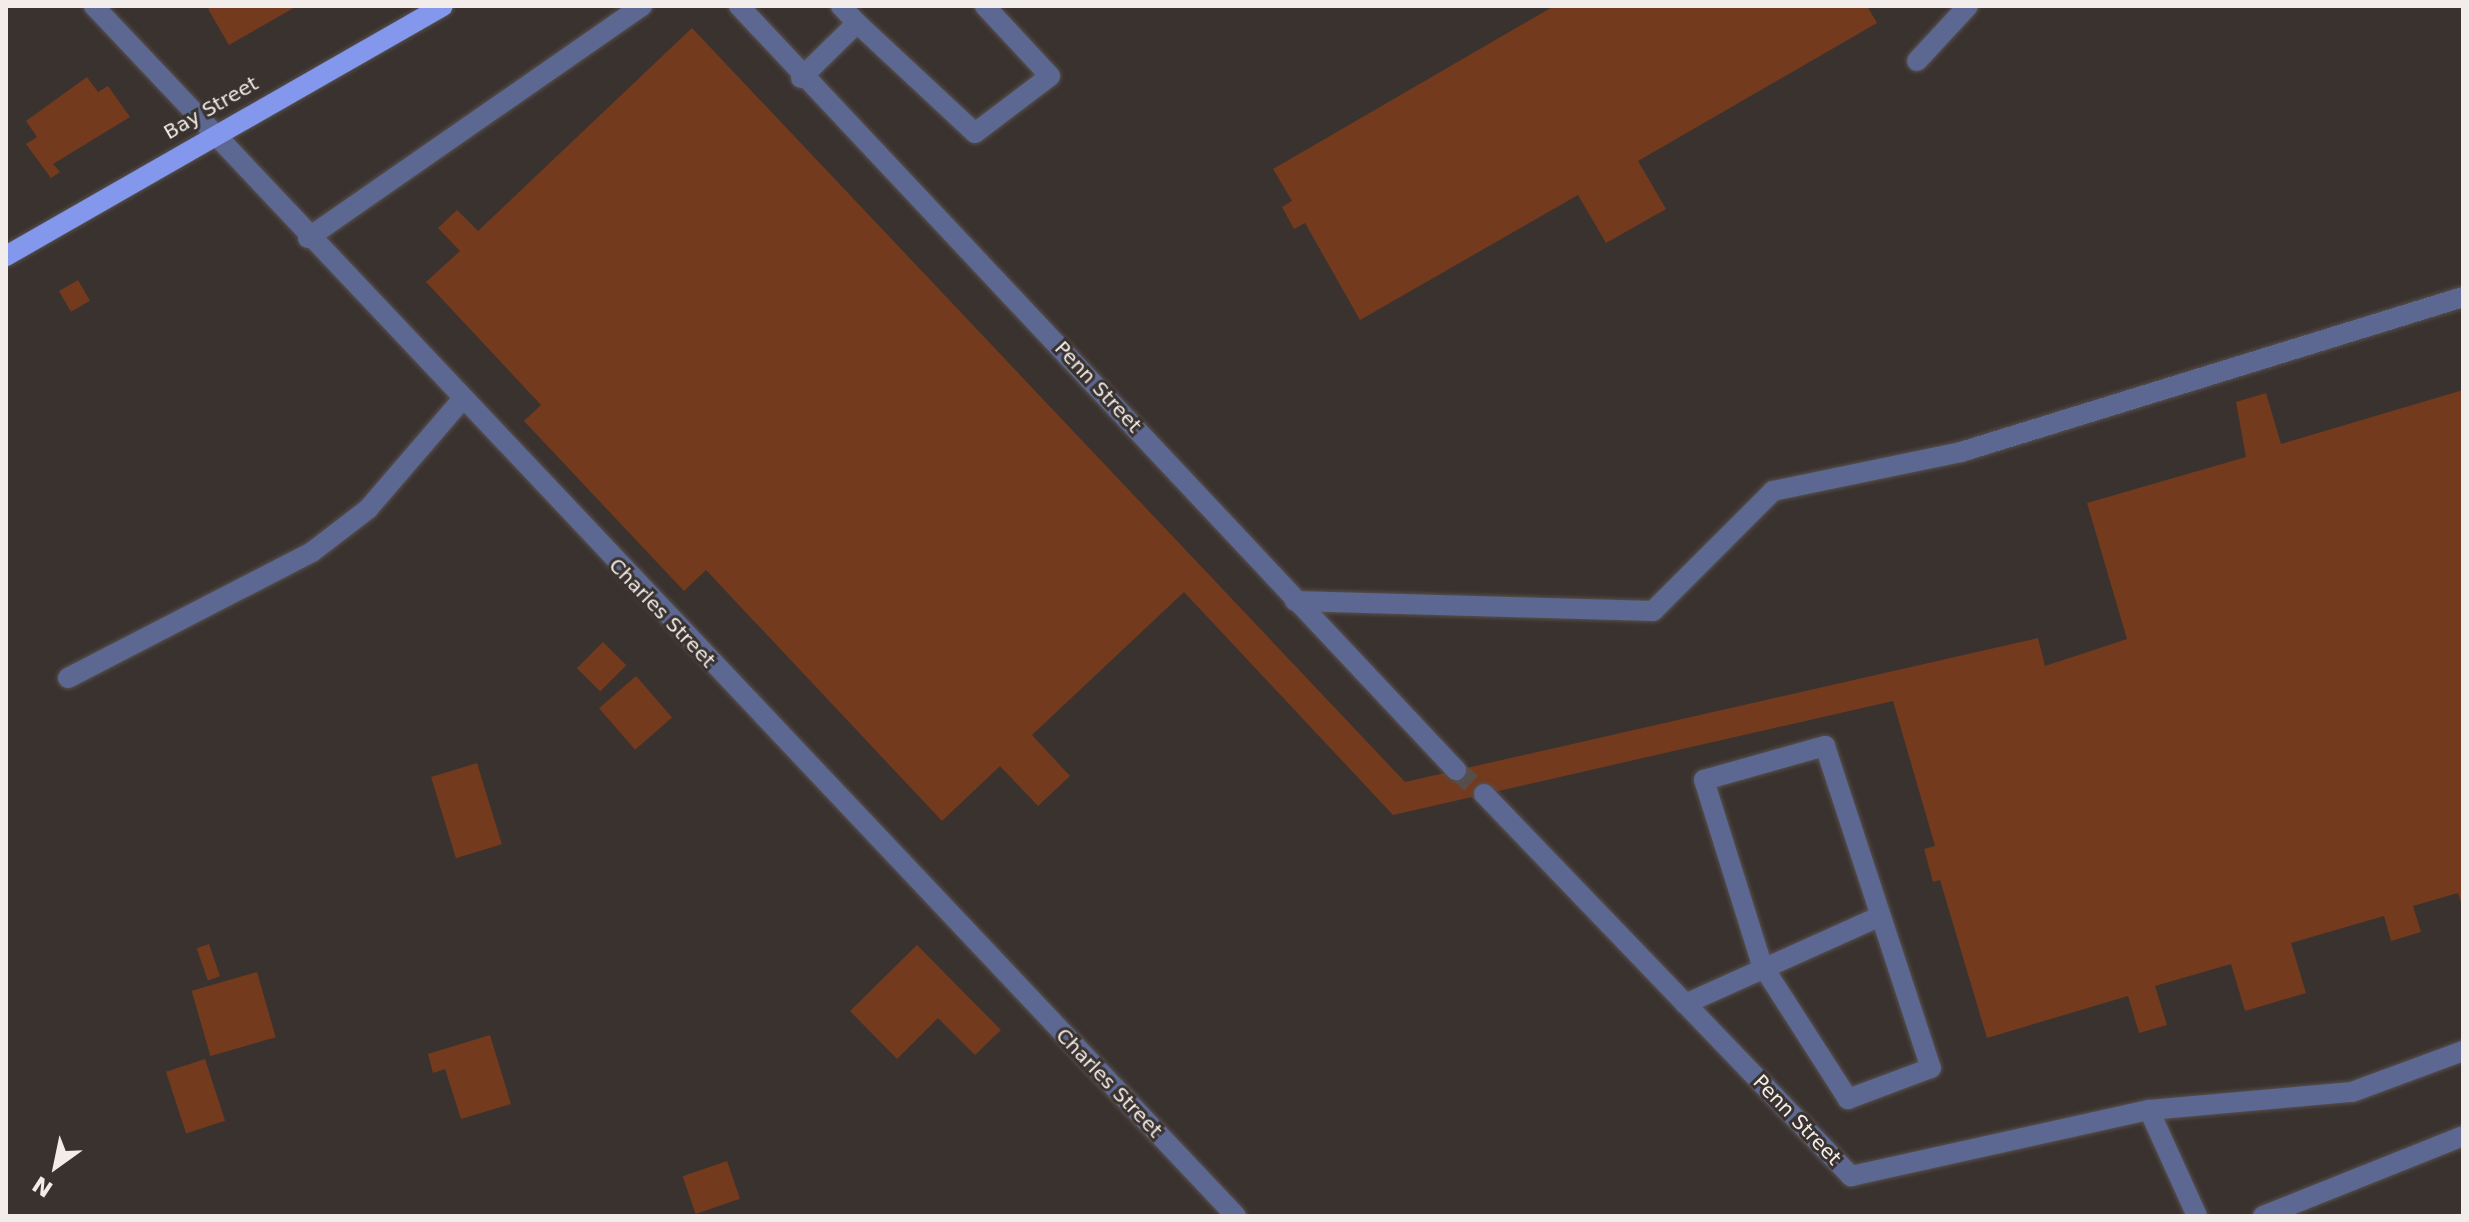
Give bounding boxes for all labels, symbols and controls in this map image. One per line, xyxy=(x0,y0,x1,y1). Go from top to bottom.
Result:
street label: Bay Street xyxy=(160,71,262,145)
street label: Penn Street xyxy=(1050,336,1146,438)
street label: Charles Street xyxy=(604,553,720,673)
street label: Charles Street xyxy=(1051,1023,1167,1143)
street label: Penn Street xyxy=(1748,1070,1846,1170)
north arrow xyxy=(16,1126,96,1206)
text: N xyxy=(28,1171,57,1202)

